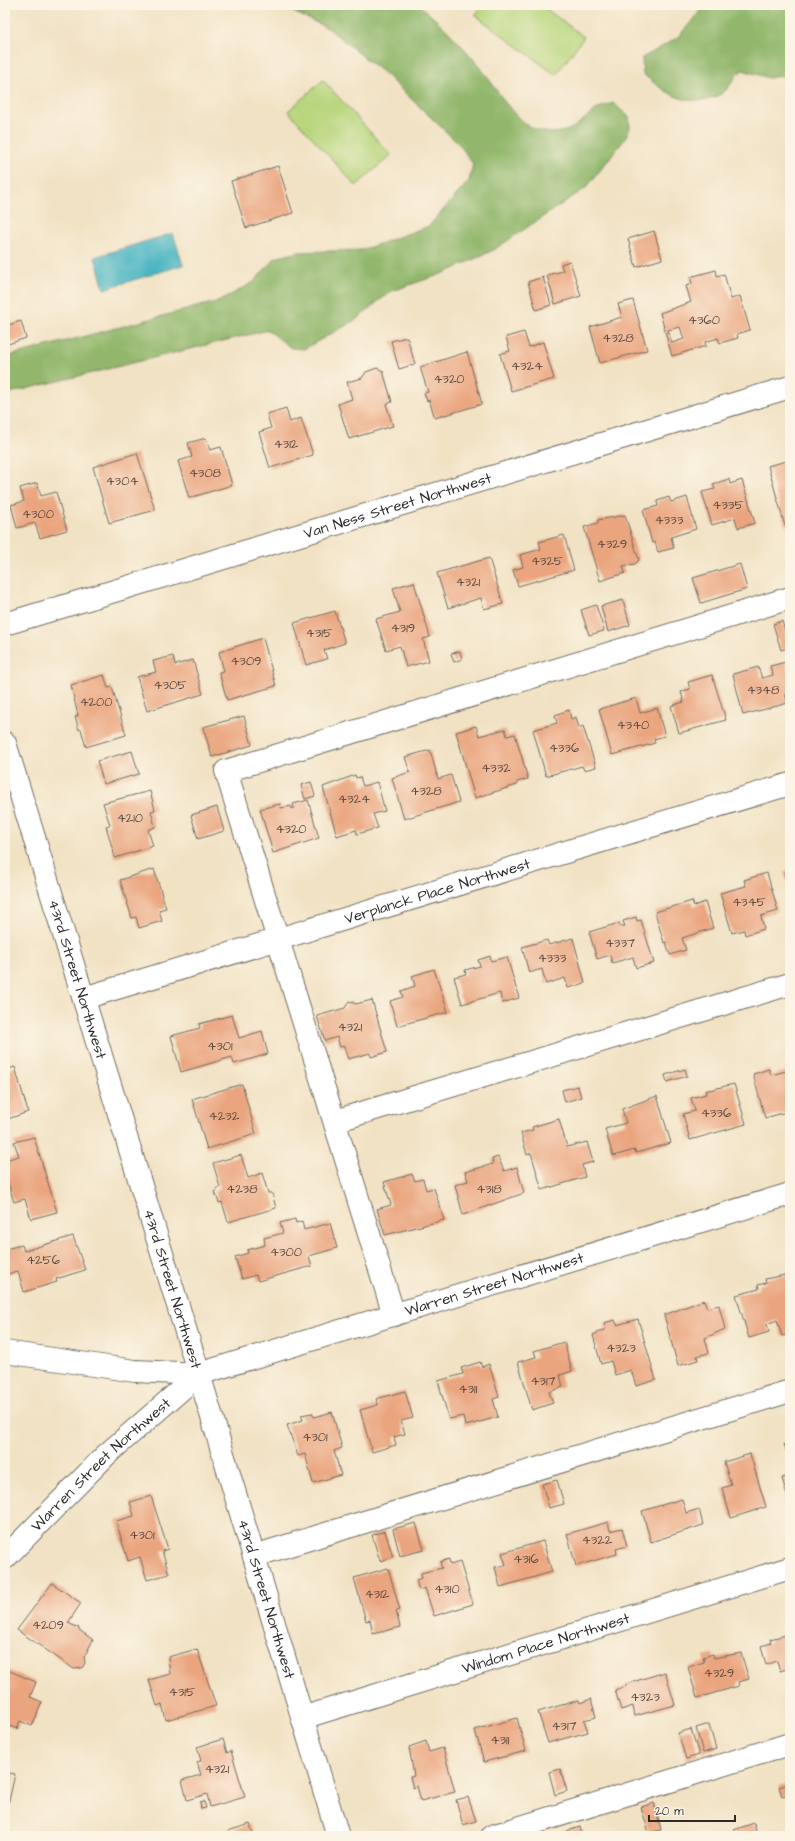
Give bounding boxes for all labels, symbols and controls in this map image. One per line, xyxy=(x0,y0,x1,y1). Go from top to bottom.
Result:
house number: 4360 xyxy=(688,311,720,329)
house number: 4328 xyxy=(602,329,634,347)
house number: 4324 xyxy=(511,357,543,375)
house number: 4320 xyxy=(433,370,465,388)
house number: 4312 xyxy=(274,435,299,453)
house number: 4308 xyxy=(189,464,222,482)
street label: Van Ness Street Northwest xyxy=(301,467,494,544)
house number: 4304 xyxy=(106,472,138,490)
house number: 4335 xyxy=(712,496,744,514)
house number: 4300 xyxy=(22,505,54,523)
house number: 4333 xyxy=(655,511,684,529)
house number: 4329 xyxy=(597,535,627,553)
house number: 4325 xyxy=(531,552,563,570)
house number: 4321 xyxy=(456,573,481,591)
house number: 4319 xyxy=(391,619,415,637)
house number: 4315 xyxy=(306,624,332,642)
house number: 4309 xyxy=(230,652,262,670)
house number: 4305 xyxy=(154,676,186,694)
house number: 4348 xyxy=(747,681,780,699)
house number: 4200 xyxy=(80,693,112,711)
house number: 4340 xyxy=(617,716,649,734)
house number: 4336 xyxy=(549,739,579,757)
house number: 4332 xyxy=(481,759,511,777)
house number: 4328 xyxy=(410,782,442,800)
house number: 4324 xyxy=(338,790,370,808)
house number: 4210 xyxy=(117,809,143,827)
house number: 4320 xyxy=(275,820,307,838)
street label: Verplanck Place Northwest xyxy=(342,853,533,929)
house number: 4345 xyxy=(732,893,766,911)
street label: 43rd Street Northwest xyxy=(43,897,112,1061)
house number: 4337 xyxy=(605,934,635,952)
house number: 4333 xyxy=(538,949,567,967)
house number: 4321 xyxy=(338,1018,363,1036)
house number: 4301 xyxy=(207,1037,233,1055)
house number: 4336 xyxy=(701,1104,731,1122)
house number: 4232 xyxy=(209,1107,240,1125)
house number: 4238 xyxy=(226,1180,258,1198)
house number: 4318 xyxy=(476,1180,502,1198)
street label: 43rd Street Northwest xyxy=(138,1207,207,1371)
house number: 4300 xyxy=(270,1243,302,1261)
street label: Warren Street Northwest xyxy=(402,1247,586,1321)
house number: 4256 xyxy=(26,1251,60,1269)
house number: 4323 xyxy=(606,1339,636,1357)
house number: 4317 xyxy=(530,1372,556,1390)
house number: 4311 xyxy=(459,1380,478,1398)
street label: Warren Street Northwest xyxy=(26,1393,175,1536)
house number: 4301 xyxy=(302,1428,328,1446)
street label: 43rd Street Northwest xyxy=(233,1517,301,1681)
house number: 4301 xyxy=(129,1526,155,1544)
house number: 4322 xyxy=(582,1531,613,1549)
house number: 4316 xyxy=(513,1550,539,1568)
house number: 4310 xyxy=(434,1580,460,1598)
house number: 4312 xyxy=(365,1585,390,1603)
street label: Windom Place Northwest xyxy=(459,1607,632,1679)
house number: 4209 xyxy=(32,1616,64,1634)
house number: 4329 xyxy=(704,1664,734,1682)
house number: 4315 xyxy=(169,1683,195,1701)
house number: 4323 xyxy=(630,1688,660,1706)
house number: 4317 xyxy=(551,1717,577,1735)
house number: 4311 xyxy=(491,1731,510,1749)
house number: 4321 xyxy=(205,1760,230,1778)
scale bar xyxy=(649,1797,735,1823)
text: 20 m xyxy=(655,1803,684,1820)

